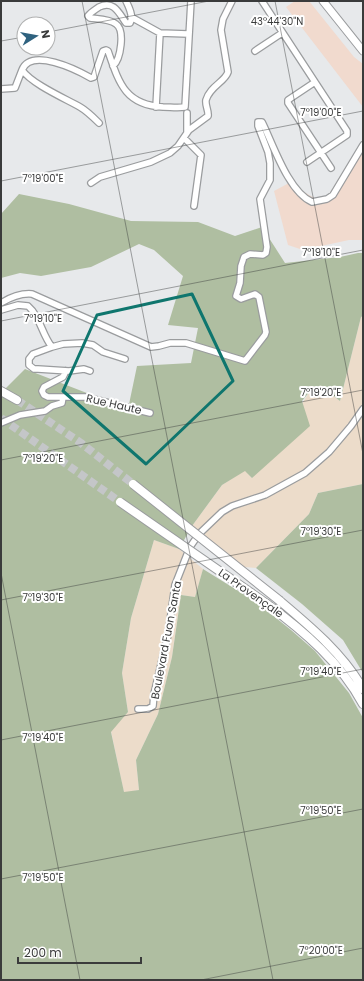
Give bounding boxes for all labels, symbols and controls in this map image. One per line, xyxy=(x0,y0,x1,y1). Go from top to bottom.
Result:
text: 43°44'30"N xyxy=(251,14,303,29)
north arrow xyxy=(16,16,56,56)
text: N xyxy=(37,29,54,40)
text: 7°19'00"E xyxy=(300,105,342,120)
text: 7°19'00"E xyxy=(22,171,64,186)
text: 7°19'10"E xyxy=(302,245,340,260)
text: 7°19'10"E xyxy=(24,311,62,326)
text: 7°19'20"E xyxy=(301,385,341,400)
street label: Rue Haute xyxy=(85,390,143,418)
text: 7°19'20"E xyxy=(23,451,63,466)
text: 7°19'30"E xyxy=(301,524,341,539)
street label: La Provençale xyxy=(215,565,287,622)
street label: Boulevard Fuon Santa xyxy=(147,579,185,701)
text: 7°19'30"E xyxy=(23,590,63,605)
text: 7°19'40"E xyxy=(300,664,342,679)
text: 7°19'40"E xyxy=(22,730,64,745)
text: 7°19'50"E xyxy=(300,803,342,818)
text: 7°19'50"E xyxy=(22,870,64,885)
scale bar xyxy=(18,939,141,965)
text: 7°20'00"E xyxy=(299,943,343,958)
text: 200 m xyxy=(24,944,62,961)

